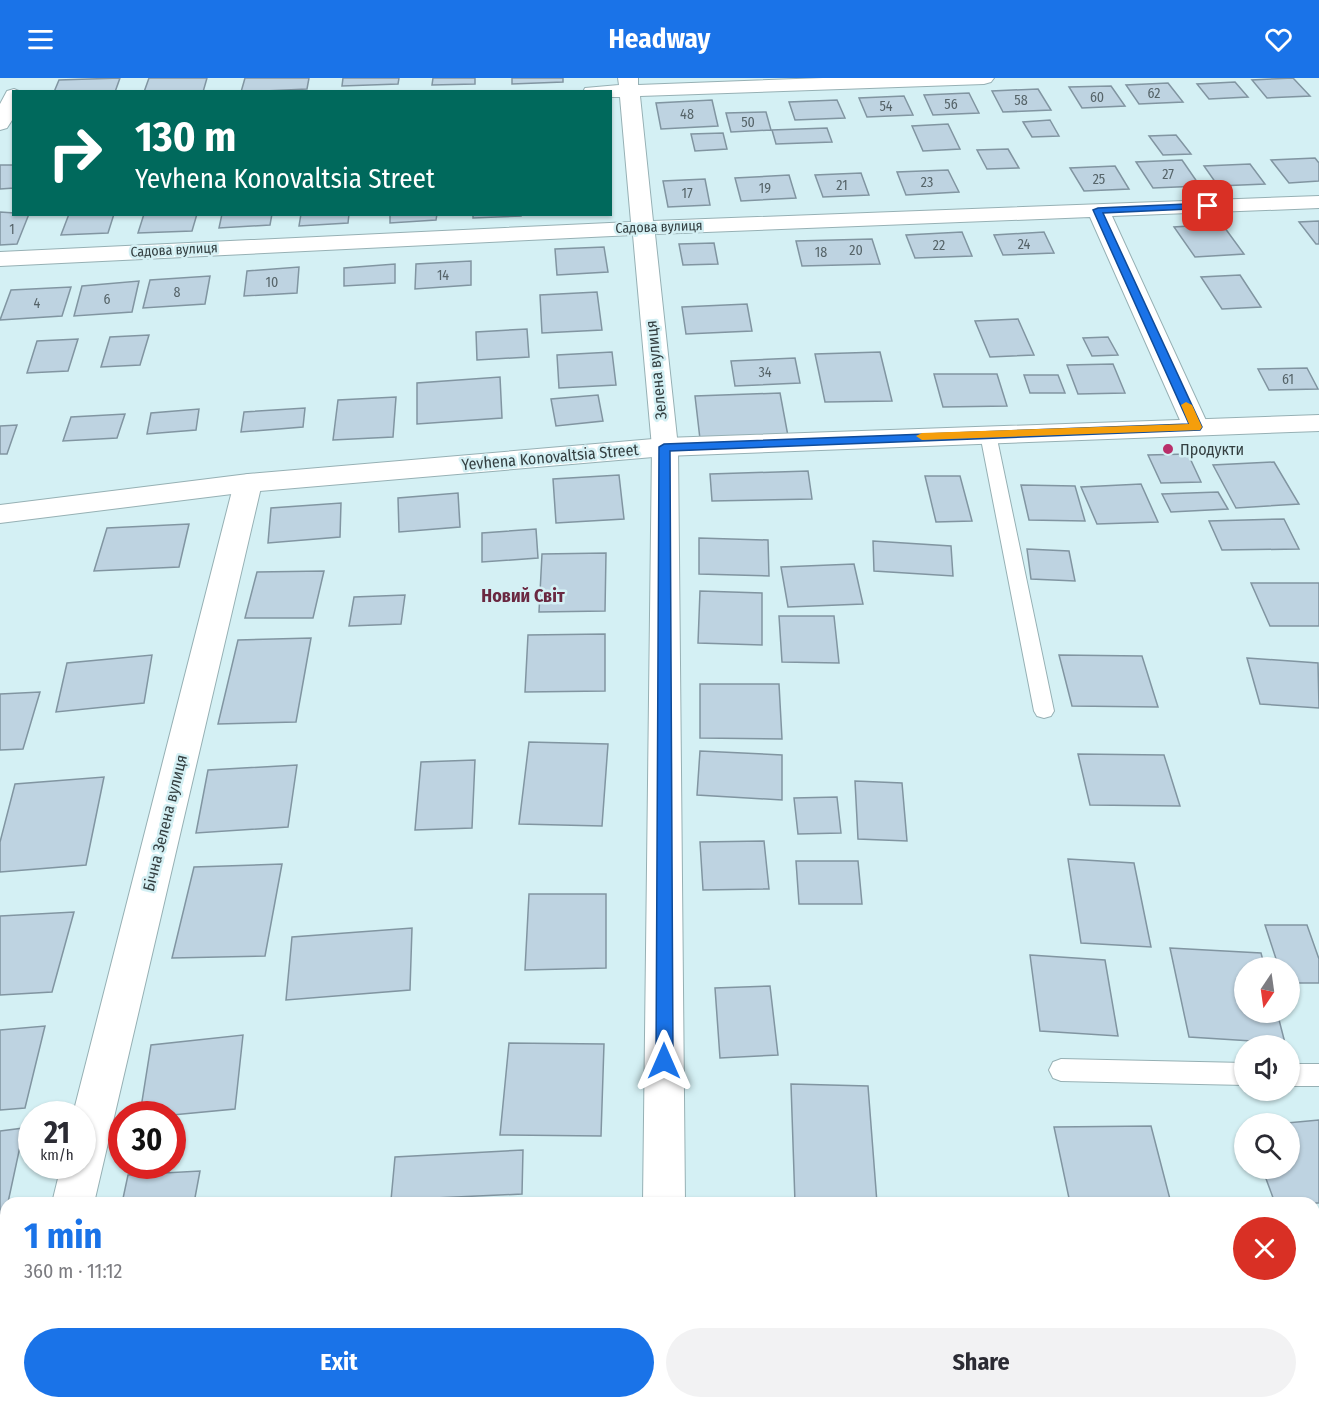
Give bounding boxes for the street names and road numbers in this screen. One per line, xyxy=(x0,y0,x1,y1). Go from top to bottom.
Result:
street label: Садова вулиця xyxy=(615,217,703,237)
street label: Садова вулиця xyxy=(130,239,218,261)
street label: Зелена вулиця xyxy=(641,319,671,421)
street label: Yevhena Konovaltsia Street xyxy=(461,440,640,474)
street label: Бічна Зелена вулиця xyxy=(139,753,191,893)

